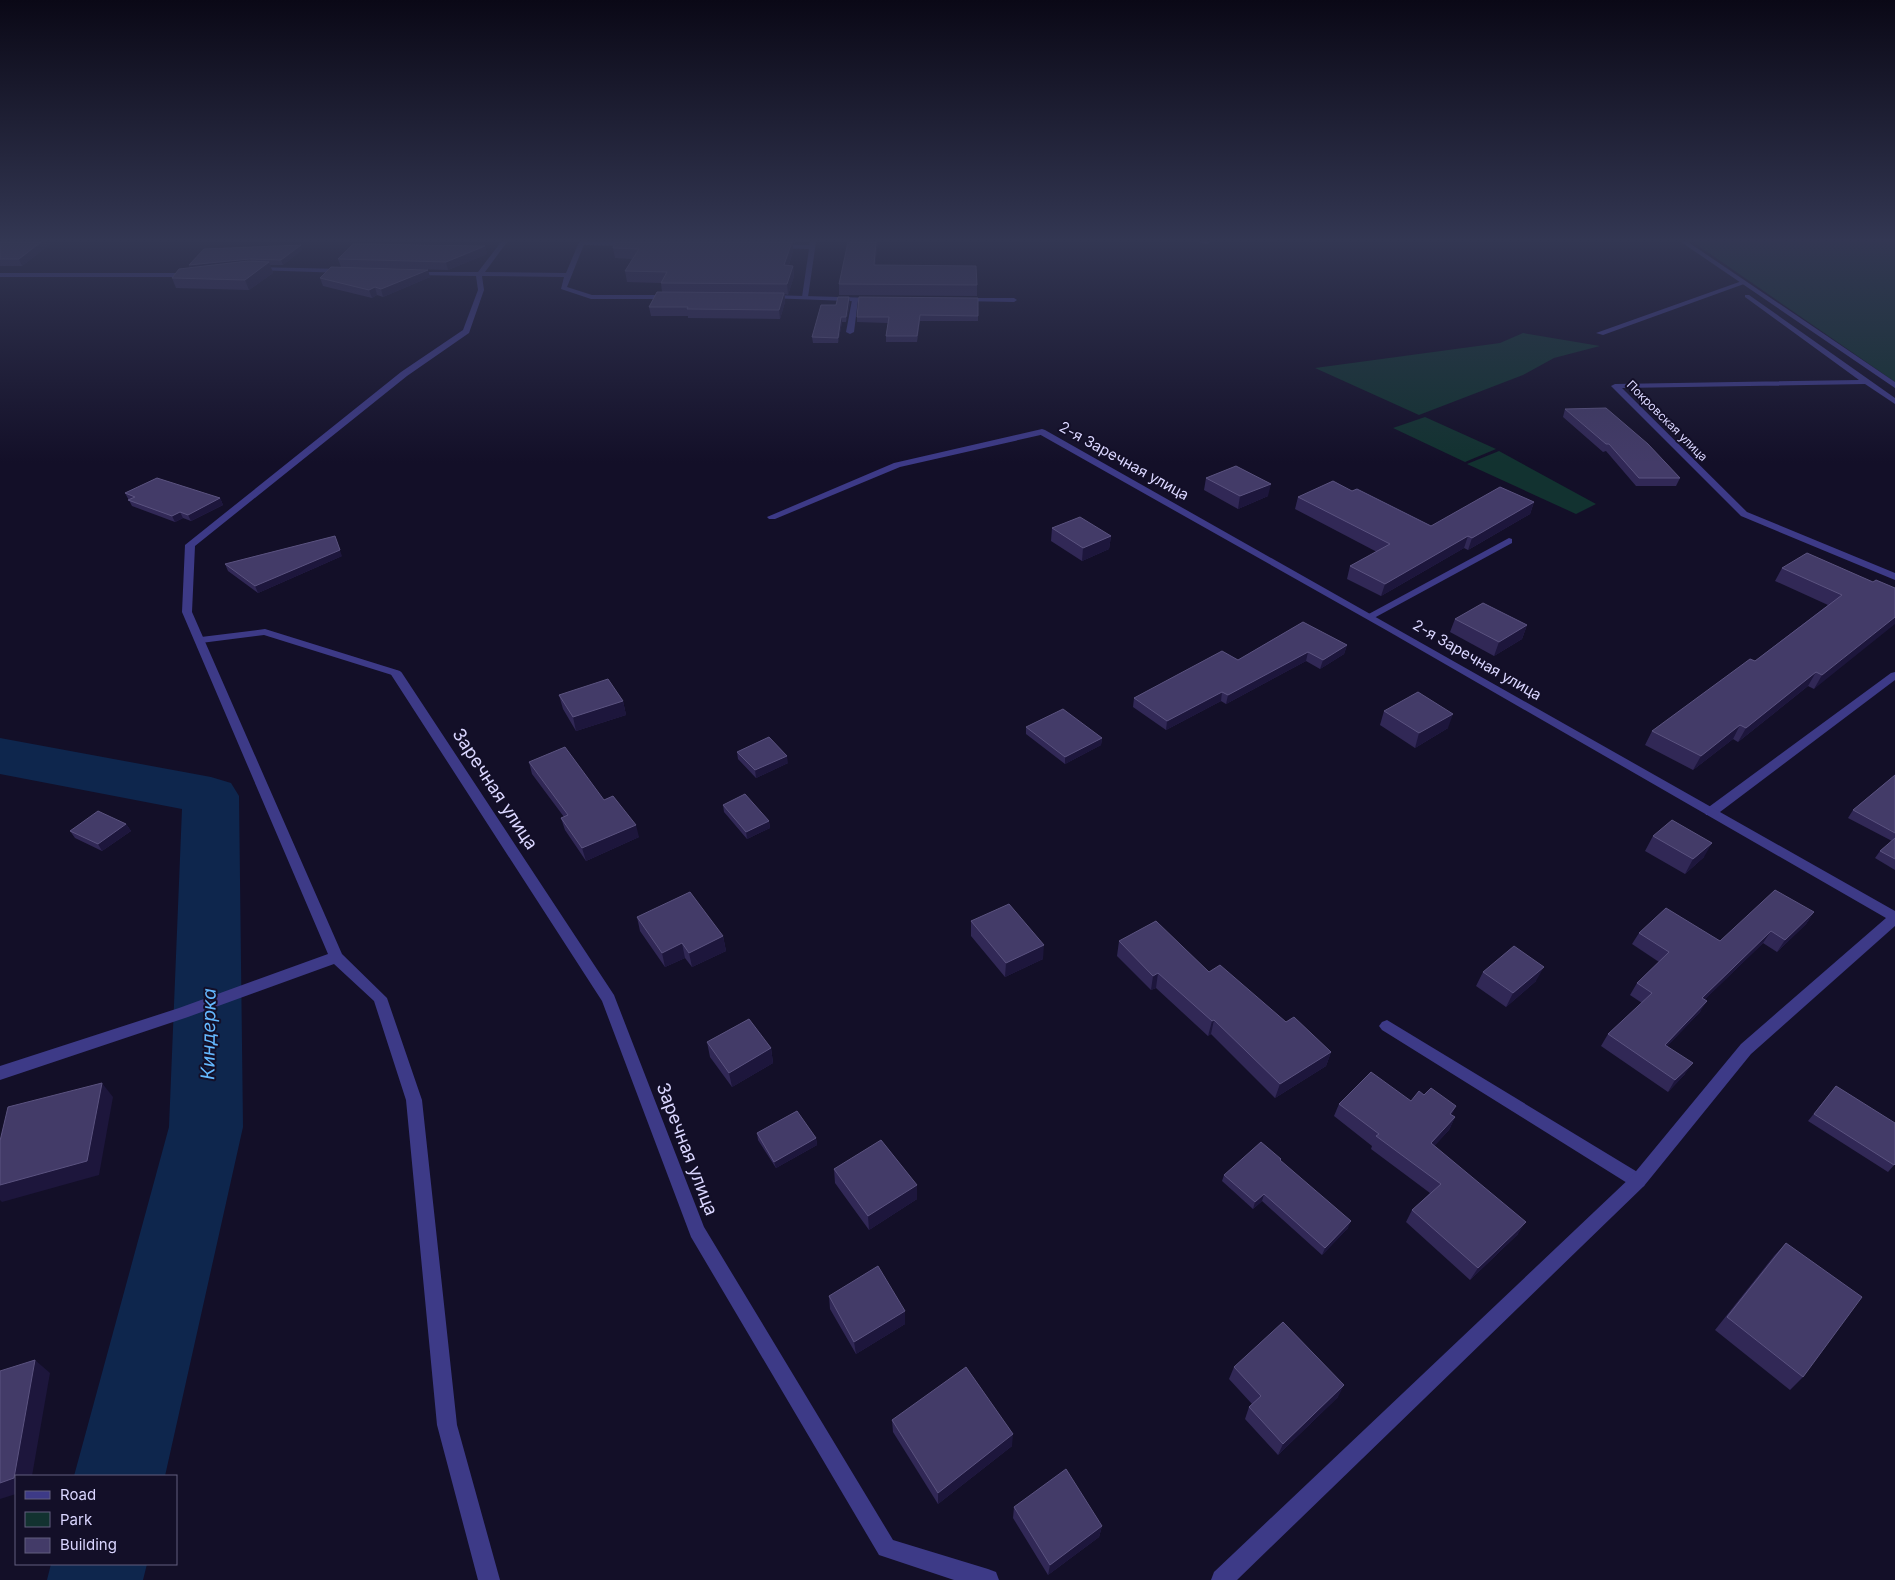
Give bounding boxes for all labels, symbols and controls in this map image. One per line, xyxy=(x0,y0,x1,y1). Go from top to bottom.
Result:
street label: Покровская улица xyxy=(1624,377,1711,464)
street label: 2-я Заречная улица xyxy=(1056,417,1192,504)
street label: 2-я Заречная улица xyxy=(1410,615,1545,704)
street label: Заречная улица xyxy=(448,724,542,853)
water label: Киндерка xyxy=(196,988,221,1080)
street label: Заречная улица xyxy=(653,1080,722,1218)
legend xyxy=(15,1475,178,1565)
text: Road xyxy=(60,1485,96,1504)
text: Park xyxy=(60,1510,93,1529)
text: Building xyxy=(60,1535,117,1554)

